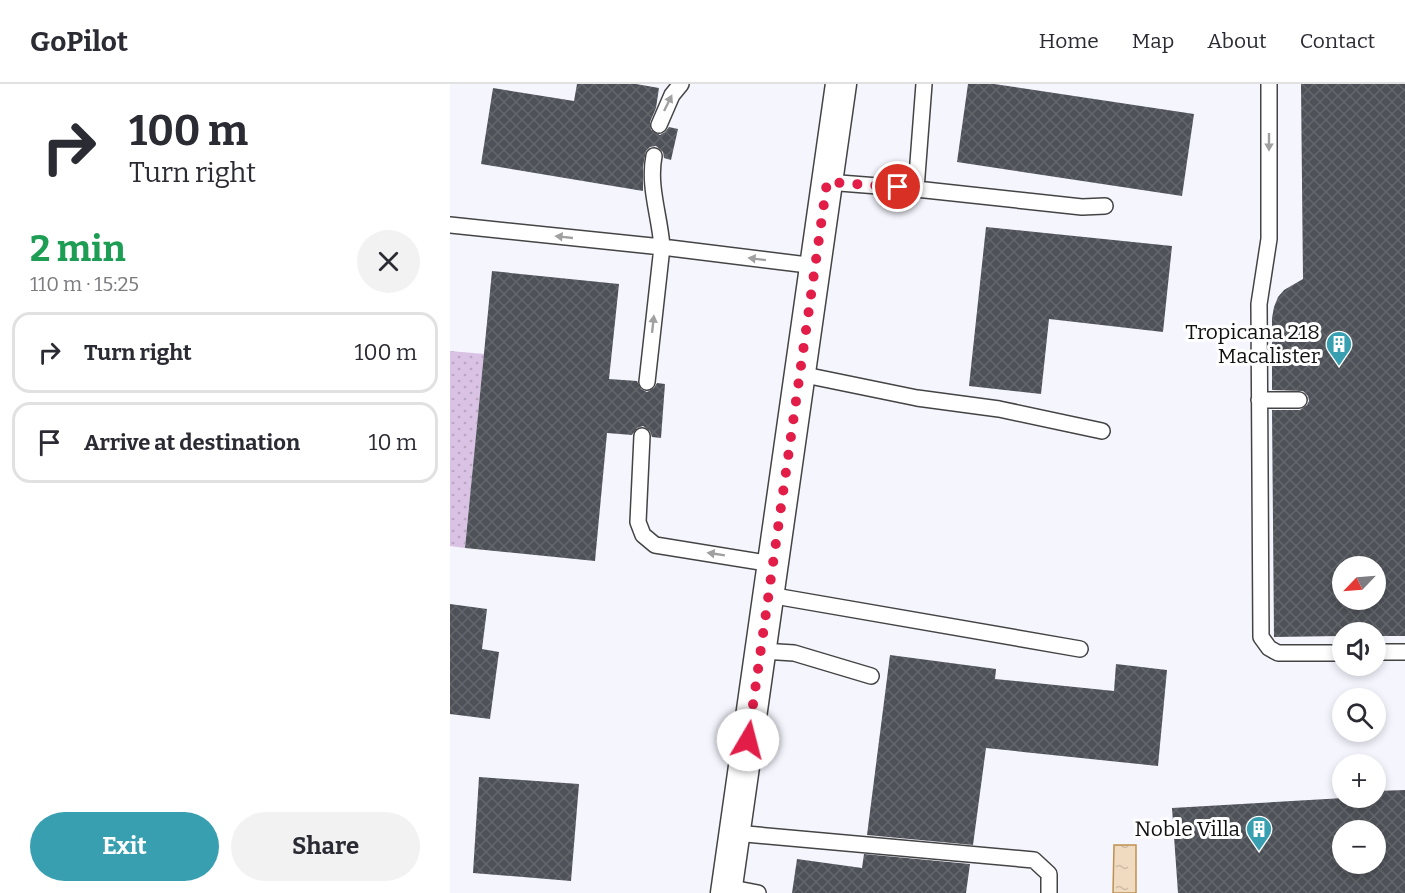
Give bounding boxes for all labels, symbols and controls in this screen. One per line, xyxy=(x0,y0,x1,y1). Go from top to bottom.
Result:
text: GoPilot xyxy=(30,25,128,58)
text: Home xyxy=(1039,28,1099,54)
text: Map xyxy=(1132,28,1174,54)
text: About xyxy=(1207,28,1267,54)
text: Contact xyxy=(1300,28,1375,54)
one-way arrow xyxy=(664,95,673,112)
text: 100 m xyxy=(129,106,248,156)
icon: right xyxy=(30,108,108,186)
one-way arrow xyxy=(1264,133,1274,152)
text: Turn right xyxy=(129,157,256,189)
pin xyxy=(872,161,923,212)
icon: arrive xyxy=(881,170,914,203)
text: 2 min xyxy=(30,227,126,271)
button: close xyxy=(357,230,420,293)
one-way arrow xyxy=(554,232,573,242)
one-way arrow xyxy=(748,255,767,264)
text: 110 m · 15:25 xyxy=(30,272,139,296)
one-way arrow xyxy=(649,315,658,334)
place label: Tropicana 218 Macalister xyxy=(1185,319,1320,369)
building icon: Tropicana 218 Macalister xyxy=(1324,329,1354,367)
icon: right xyxy=(33,336,66,369)
text: Turn right xyxy=(84,339,192,366)
text: 100 m xyxy=(354,339,417,366)
icon: arrive xyxy=(33,426,66,459)
text: Arrive at destination xyxy=(84,429,300,456)
text: 10 m xyxy=(369,429,417,456)
one-way arrow xyxy=(706,550,725,559)
north arrow xyxy=(1332,556,1386,610)
map controls xyxy=(1332,556,1386,874)
button: sound xyxy=(1332,622,1386,676)
button: search xyxy=(1332,688,1386,742)
position arrow xyxy=(716,708,780,772)
button: + xyxy=(1332,754,1386,808)
button: Exit xyxy=(30,812,219,881)
button: Share xyxy=(231,812,420,881)
building icon: Noble Villa xyxy=(1244,814,1274,852)
place label: Noble Villa xyxy=(1135,816,1241,842)
button: − xyxy=(1332,820,1386,874)

